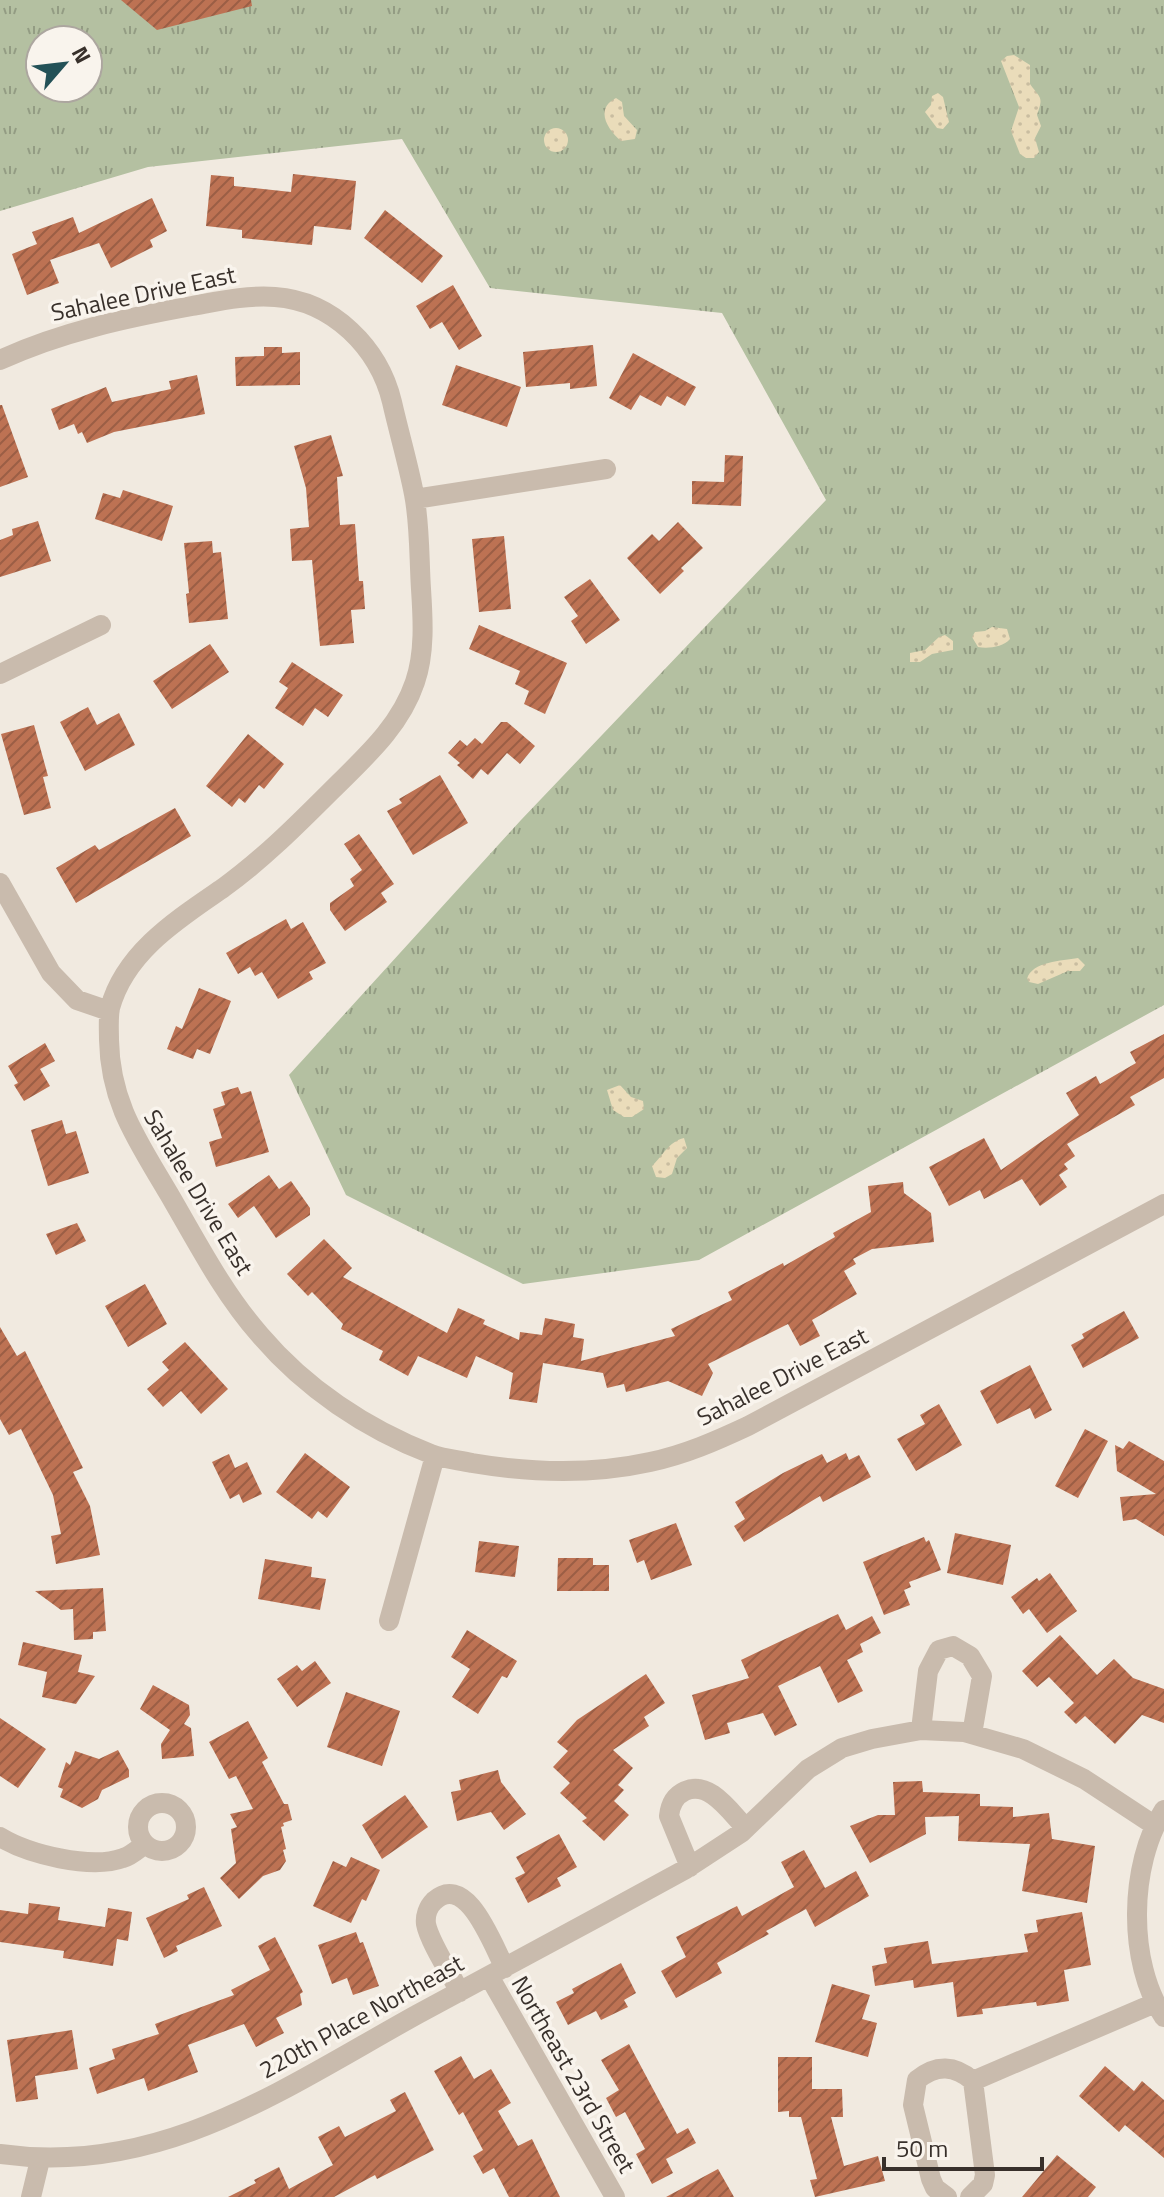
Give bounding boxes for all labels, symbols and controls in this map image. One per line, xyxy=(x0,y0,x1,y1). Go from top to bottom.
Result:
north arrow xyxy=(24,24,104,104)
text: N xyxy=(63,40,100,69)
street label: Sahalee Drive East xyxy=(47,256,239,330)
street label: Sahalee Drive East xyxy=(135,1102,263,1282)
street label: Sahalee Drive East xyxy=(690,1317,874,1435)
street label: 220th Place Northeast xyxy=(252,1945,470,2087)
street label: Northeast 23rd Street xyxy=(503,1969,645,2180)
scale bar xyxy=(884,2121,1042,2171)
text: 50 m xyxy=(896,2130,948,2166)

